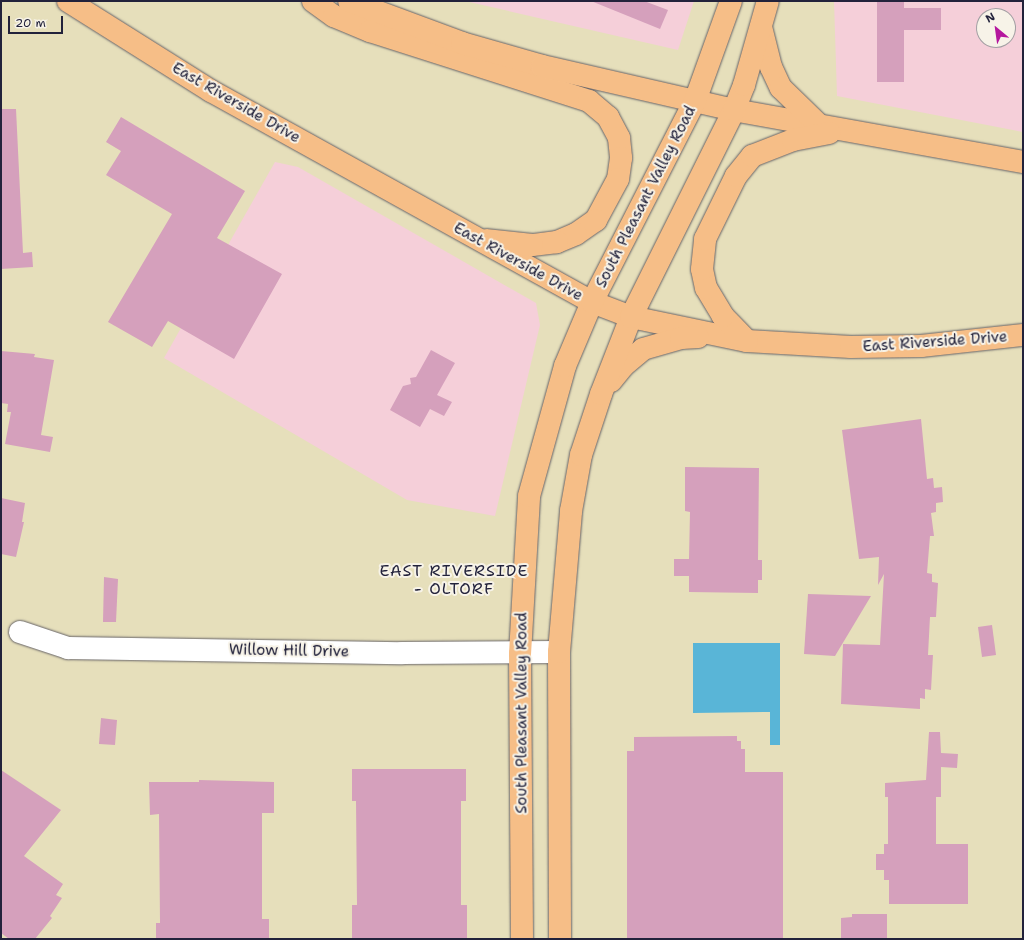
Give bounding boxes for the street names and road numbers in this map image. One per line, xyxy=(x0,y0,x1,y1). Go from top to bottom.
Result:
street label: East Riverside Drive xyxy=(169,59,303,147)
street label: South Pleasant Valley Road xyxy=(592,103,700,291)
street label: East Riverside Drive xyxy=(450,219,586,305)
street label: East Riverside Drive xyxy=(862,328,1008,356)
street label: South Pleasant Valley Road xyxy=(513,612,531,814)
street label: Willow Hill Drive xyxy=(229,641,349,661)

